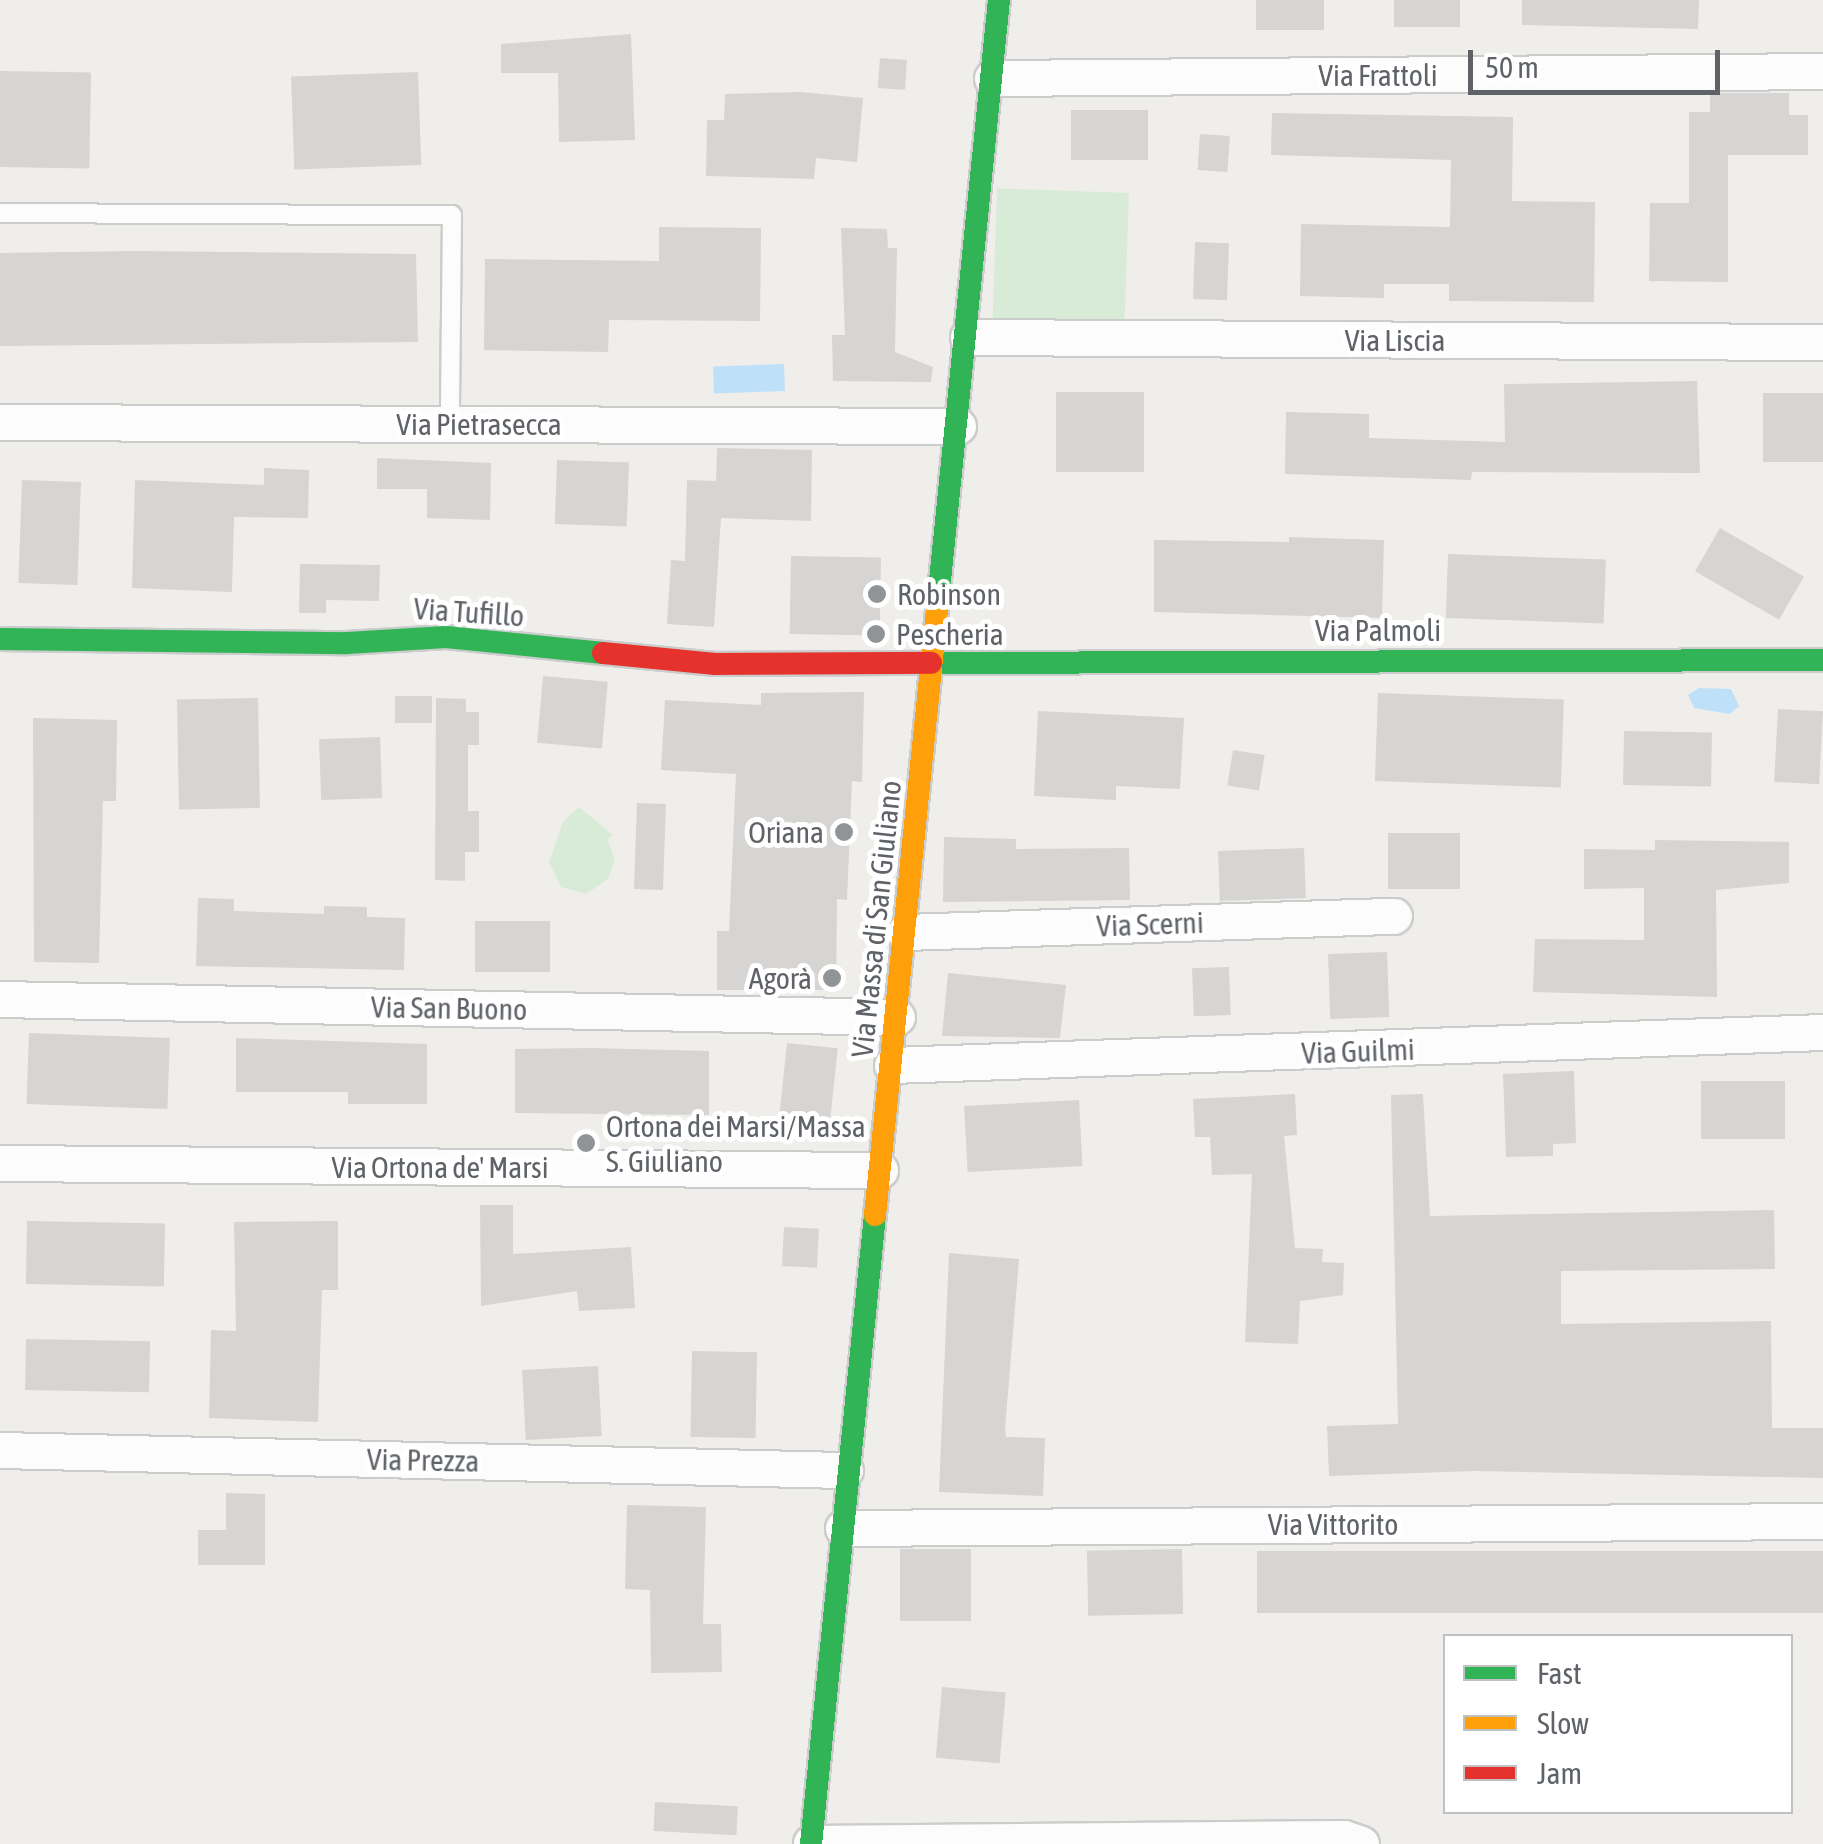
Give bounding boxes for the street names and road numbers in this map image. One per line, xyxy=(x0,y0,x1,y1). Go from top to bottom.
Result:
street label: Via Frattoli xyxy=(1318,57,1438,93)
street label: Via Liscia xyxy=(1345,322,1445,358)
street label: Via Pietrasecca xyxy=(396,406,562,442)
street label: Via Tufillo xyxy=(413,590,525,634)
street label: Via Palmoli xyxy=(1315,612,1441,648)
street label: Via Massa di San Giuliano xyxy=(844,779,908,1059)
street label: Via Scerni xyxy=(1096,904,1204,944)
street label: Via San Buono xyxy=(371,989,527,1027)
street label: Via Guilmi xyxy=(1301,1031,1415,1071)
street label: Via Ortona de' Marsi xyxy=(331,1149,549,1185)
street label: Via Prezza xyxy=(367,1441,479,1479)
street label: Via Vittorito xyxy=(1268,1506,1398,1542)

